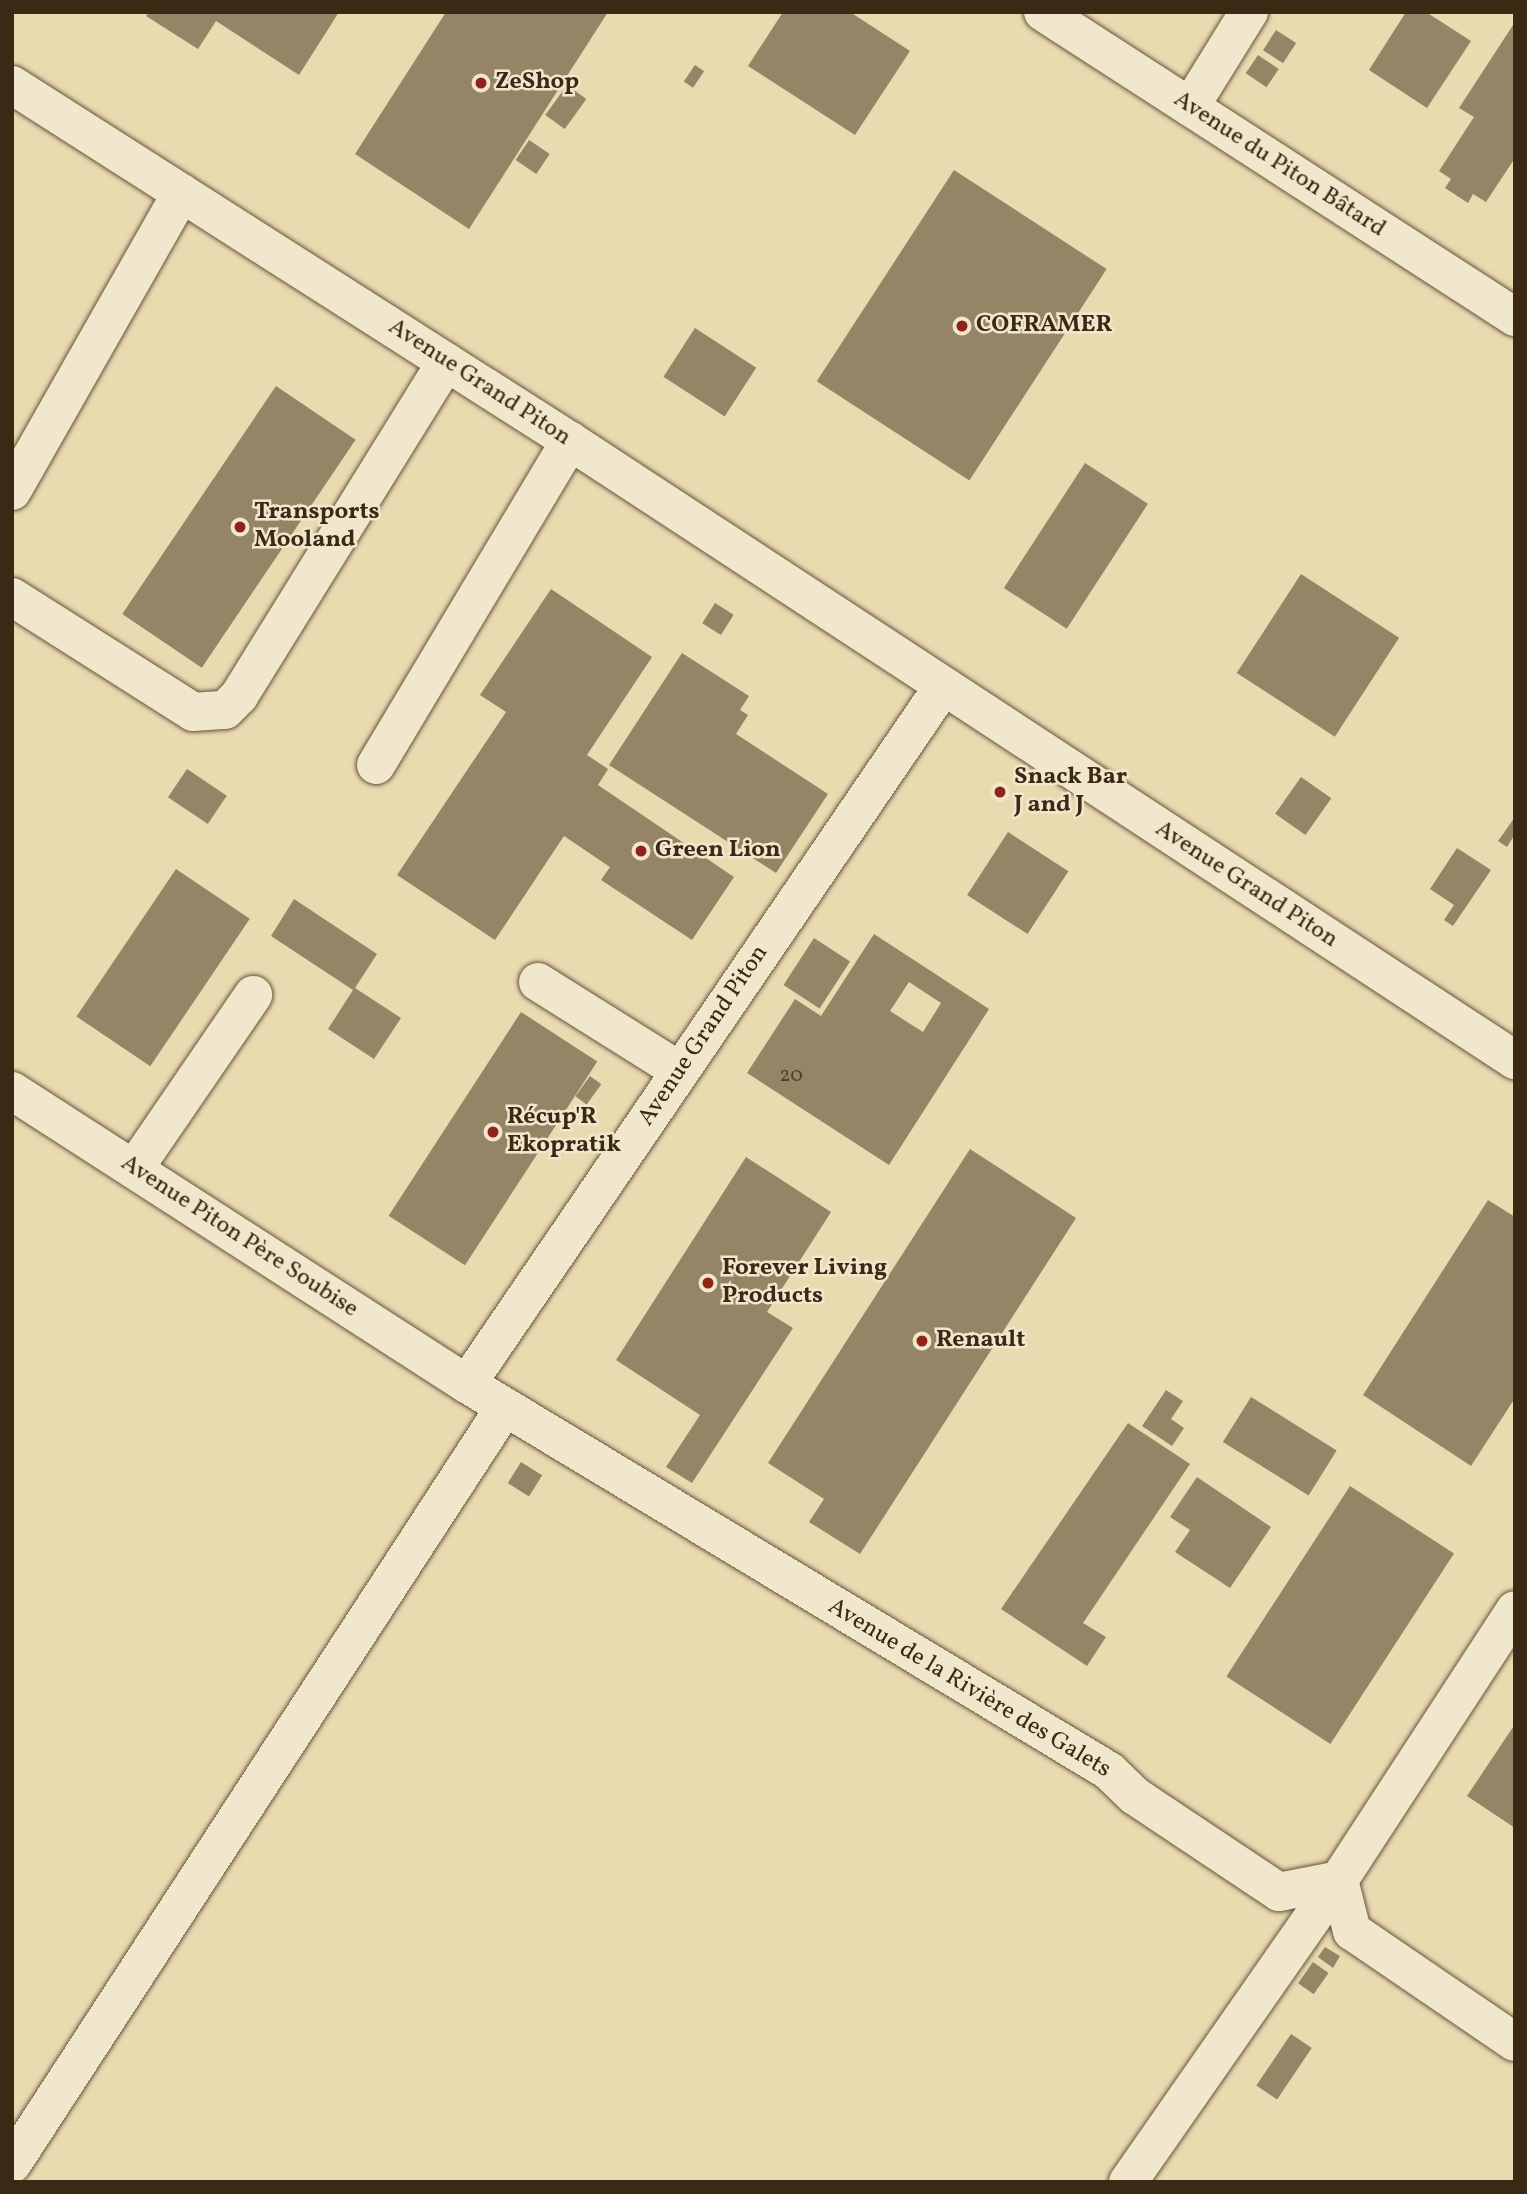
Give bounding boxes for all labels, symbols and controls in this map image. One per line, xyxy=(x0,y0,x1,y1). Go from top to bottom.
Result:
place label: ZeShop xyxy=(495,69,579,97)
marker: ZeShop xyxy=(473,75,489,91)
street label: Avenue du Piton Bâtard xyxy=(1168,86,1390,244)
place label: COFRAMER xyxy=(976,312,1112,340)
street label: Avenue Grand Piton xyxy=(382,313,576,453)
marker: COFRAMER xyxy=(954,318,970,334)
place label: Transports Mooland xyxy=(254,499,380,555)
marker: Transports Mooland xyxy=(232,519,248,535)
place label: Snack Bar J and J xyxy=(1014,764,1127,820)
marker: Snack Bar J and J xyxy=(992,784,1008,800)
street label: Avenue Grand Piton xyxy=(1149,815,1343,955)
place label: Green Lion xyxy=(655,837,781,865)
marker: Green Lion xyxy=(633,843,649,859)
street label: Avenue Grand Piton xyxy=(633,940,775,1132)
house number: 20 xyxy=(779,1063,803,1089)
place label: Récup'R Ekopratik xyxy=(507,1104,621,1160)
marker: Récup'R Ekopratik xyxy=(485,1124,501,1140)
street label: Avenue Piton Père Soubise xyxy=(115,1149,363,1325)
place label: Forever Living Products xyxy=(722,1255,887,1311)
marker: Forever Living Products xyxy=(700,1275,716,1291)
place label: Renault xyxy=(936,1327,1025,1355)
marker: Renault xyxy=(914,1333,930,1349)
street label: Avenue de la Rivière des Galets xyxy=(822,1593,1116,1785)

